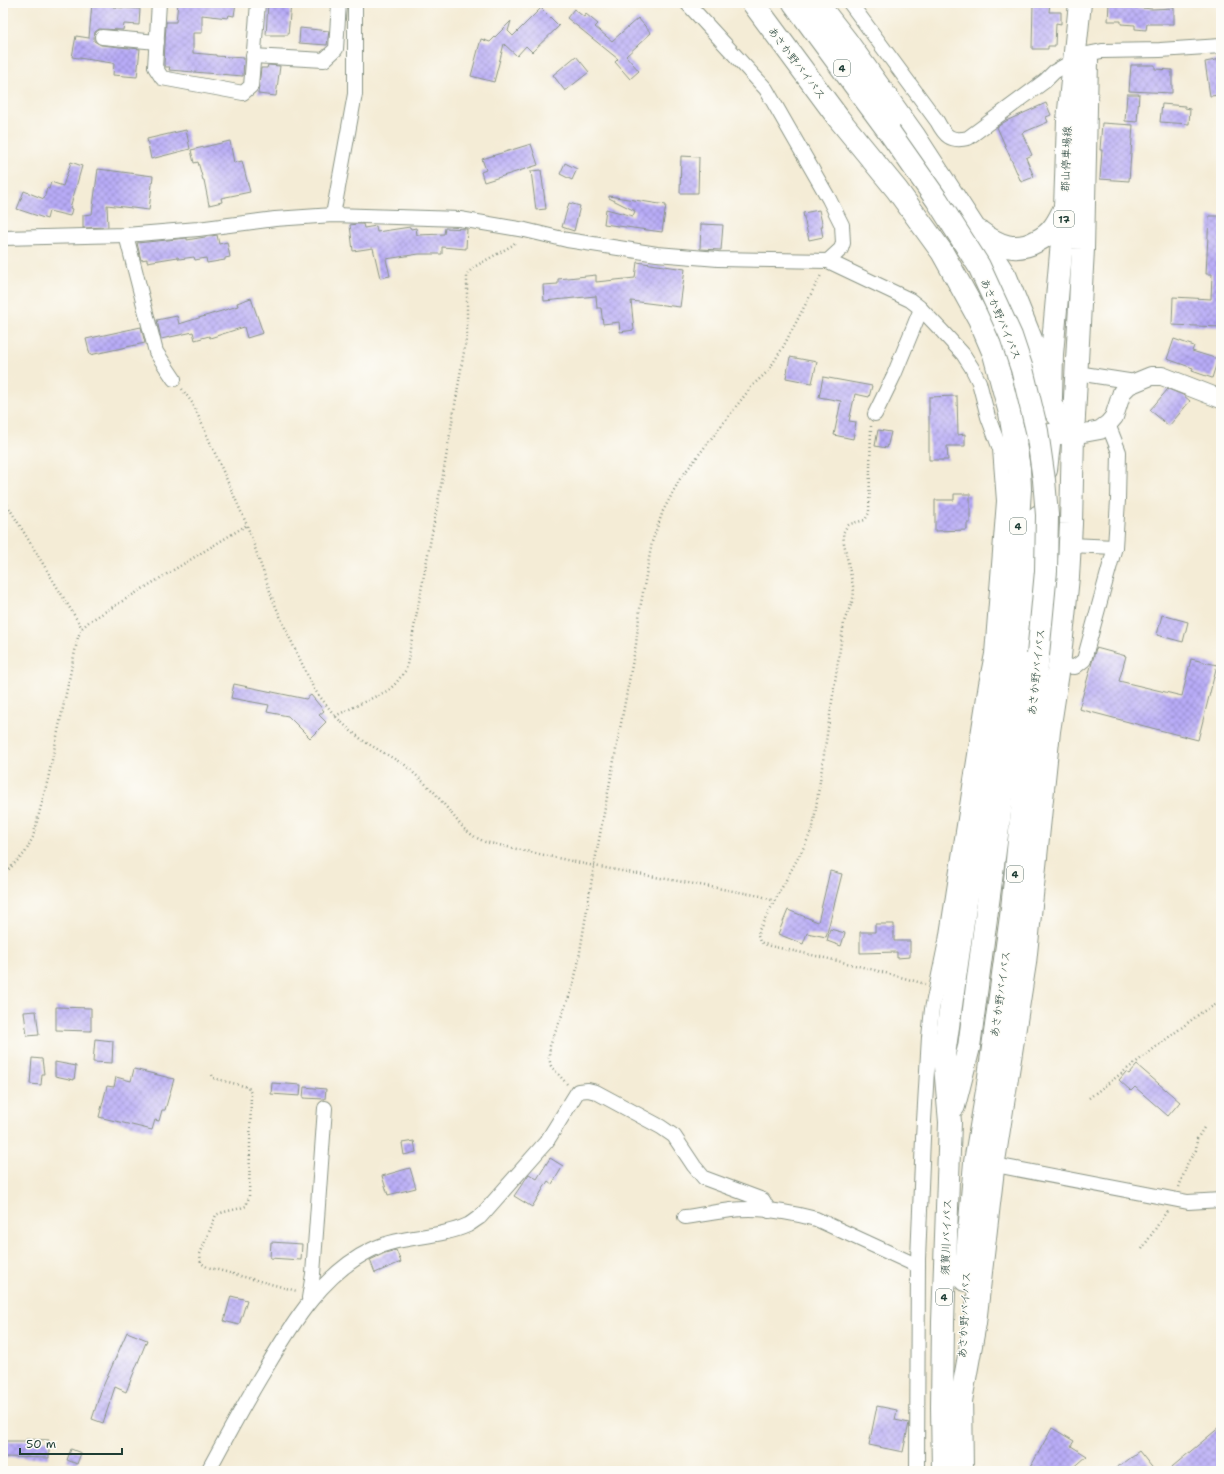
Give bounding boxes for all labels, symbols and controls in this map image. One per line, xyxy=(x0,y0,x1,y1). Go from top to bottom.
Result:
street label: あさか野バイパス xyxy=(764,24,829,103)
road number: 4 xyxy=(834,60,850,76)
street label: 郡山停車場線 xyxy=(1058,126,1075,192)
road number: 17 xyxy=(1054,211,1074,227)
street label: あさか野バイパス xyxy=(977,276,1024,362)
road number: 4 xyxy=(1010,518,1026,534)
street label: あさか野バイパス xyxy=(1024,628,1049,716)
road number: 4 xyxy=(1007,866,1023,882)
street label: あさか野バイパス xyxy=(987,950,1014,1038)
street label: 須賀川バイパス xyxy=(938,1198,955,1276)
street label: あさか野バイパス xyxy=(955,1271,974,1359)
road number: 4 xyxy=(936,1289,952,1305)
scale bar xyxy=(20,1430,122,1456)
text: 50 m xyxy=(26,1436,56,1452)

